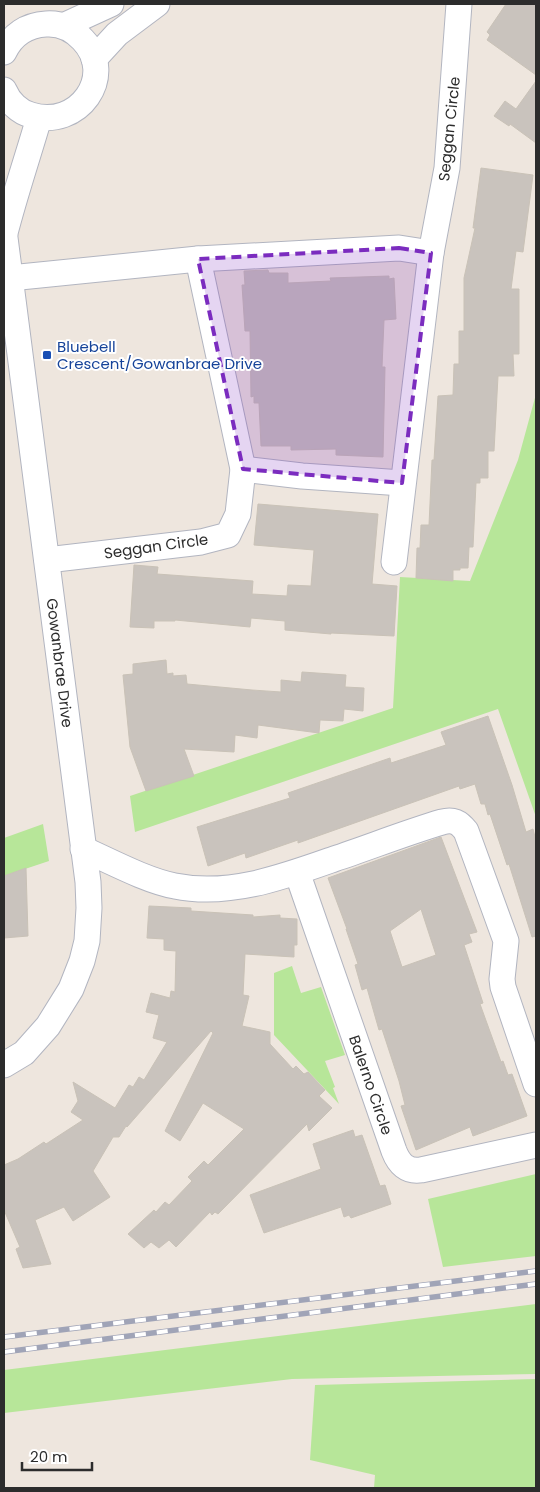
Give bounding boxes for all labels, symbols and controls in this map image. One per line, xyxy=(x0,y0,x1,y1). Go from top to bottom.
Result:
street label: Seggan Circle xyxy=(433,76,465,182)
place label: Bluebell Crescent/Gowanbrae Drive xyxy=(57,336,262,374)
marker: Bluebell Crescent/Gowanbrae Drive xyxy=(41,349,53,361)
street label: Seggan Circle xyxy=(103,528,209,564)
street label: Gowanbrae Drive xyxy=(42,597,78,729)
street label: Balerno Circle xyxy=(344,1032,398,1138)
scale bar xyxy=(22,1440,92,1472)
text: 20 m xyxy=(30,1446,68,1467)

